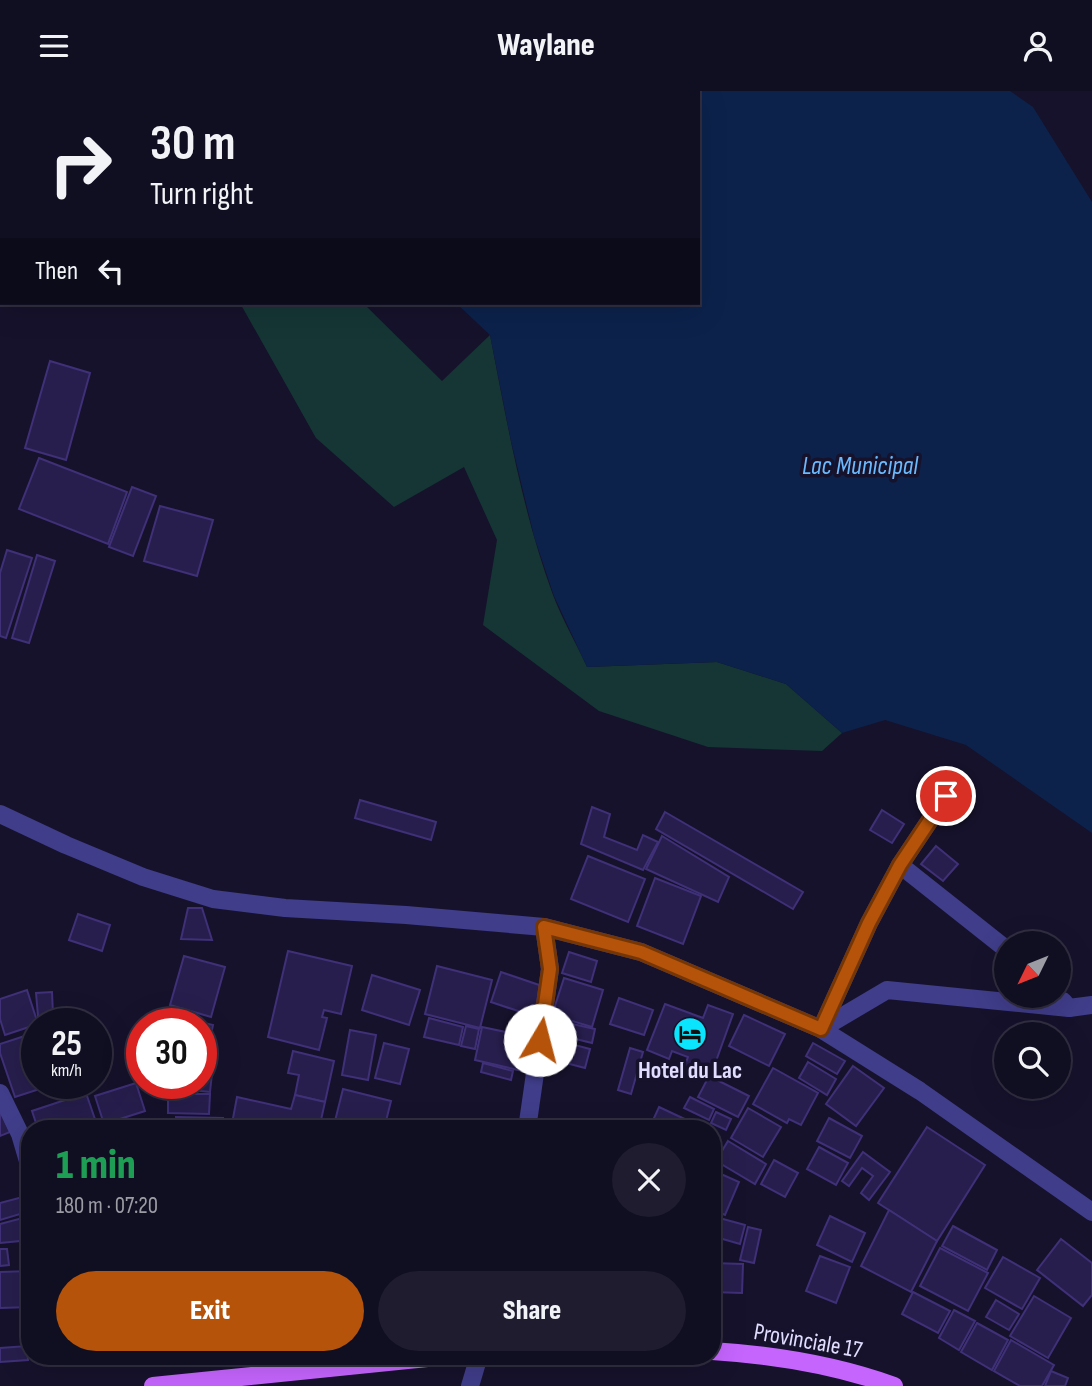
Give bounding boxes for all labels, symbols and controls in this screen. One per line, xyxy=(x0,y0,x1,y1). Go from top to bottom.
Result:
text: Waylane xyxy=(497,26,595,65)
icon: menu xyxy=(35,27,73,65)
icon: person xyxy=(1019,27,1057,65)
text: 30 m xyxy=(150,115,235,174)
icon: right xyxy=(35,119,126,210)
text: Turn right xyxy=(150,175,254,214)
icon: left xyxy=(92,252,130,290)
text: Then xyxy=(35,256,78,287)
water label: Lac Municipal xyxy=(802,451,919,482)
pin xyxy=(916,766,976,826)
icon: arrive xyxy=(927,777,965,815)
north arrow xyxy=(994,931,1071,1008)
map controls xyxy=(994,931,1071,1099)
position arrow xyxy=(503,1003,577,1077)
speed limit sign: 30 xyxy=(126,1008,217,1099)
hotel icon: Hotel du Lac xyxy=(671,1015,709,1053)
button: search xyxy=(994,1022,1071,1099)
text: 25 xyxy=(51,1023,82,1066)
place label: Hotel du Lac xyxy=(638,1056,742,1085)
text: km/h xyxy=(51,1060,82,1081)
text: 1 min xyxy=(56,1140,136,1191)
button: close xyxy=(612,1143,686,1217)
text: 180 m · 07:20 xyxy=(56,1192,158,1220)
button: Exit xyxy=(56,1271,364,1351)
button: Share xyxy=(378,1271,686,1351)
street label: Provinciale 17 xyxy=(752,1317,865,1365)

